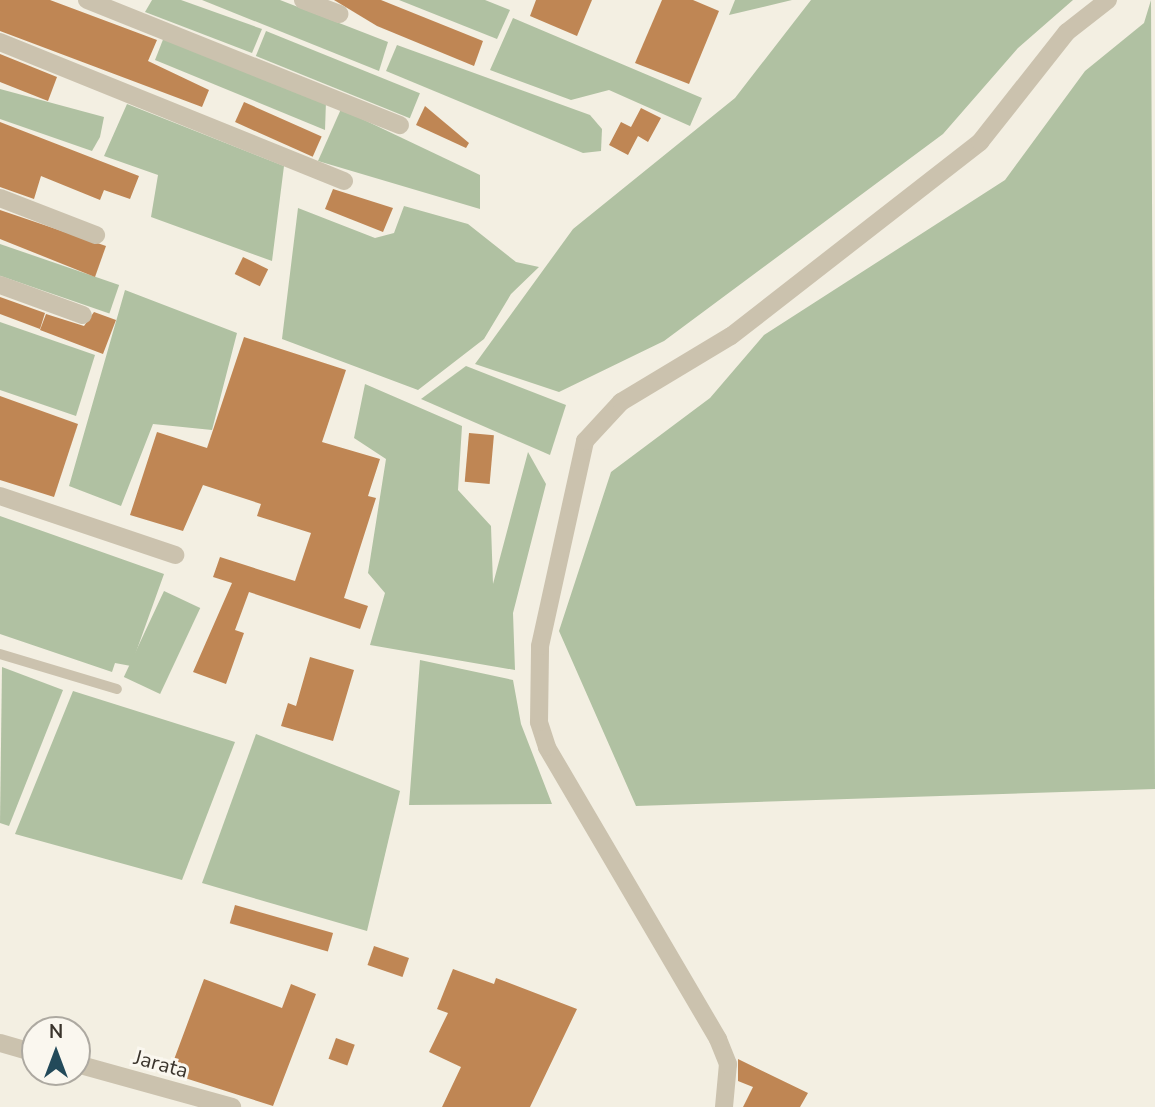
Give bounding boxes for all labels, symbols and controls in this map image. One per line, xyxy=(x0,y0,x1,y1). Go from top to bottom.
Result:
north arrow xyxy=(21,1016,91,1086)
text: N xyxy=(49,1019,63,1045)
street label: Jarata xyxy=(131,1045,191,1083)

